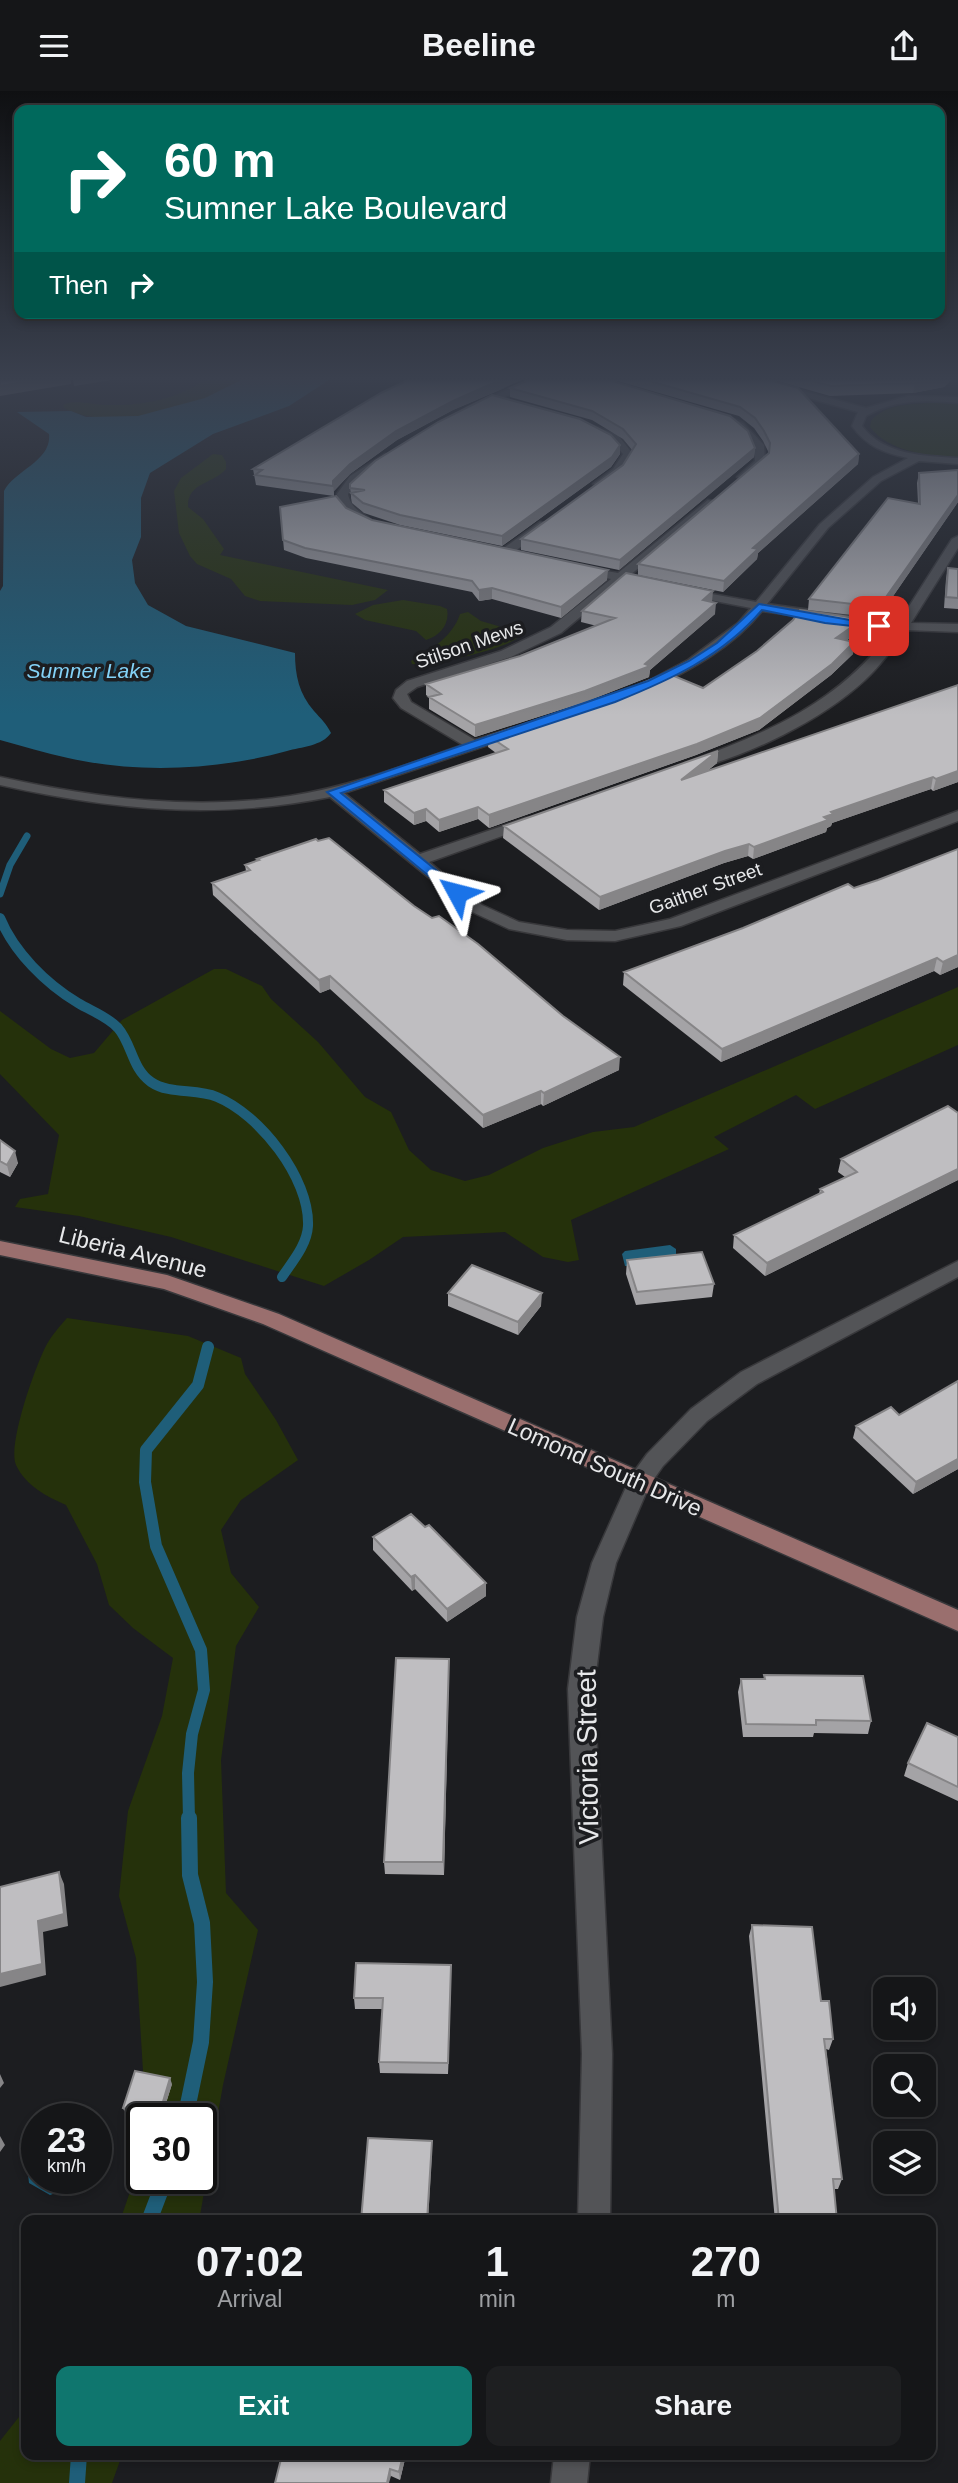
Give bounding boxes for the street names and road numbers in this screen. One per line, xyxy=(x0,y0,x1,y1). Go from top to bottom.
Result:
street label: Stilson Mews xyxy=(413,616,525,673)
street label: Gaither Street xyxy=(646,858,765,919)
street label: Liberia Avenue xyxy=(56,1221,210,1283)
street label: Lomond South Drive xyxy=(504,1412,706,1522)
street label: Victoria Street xyxy=(570,1669,605,1845)

